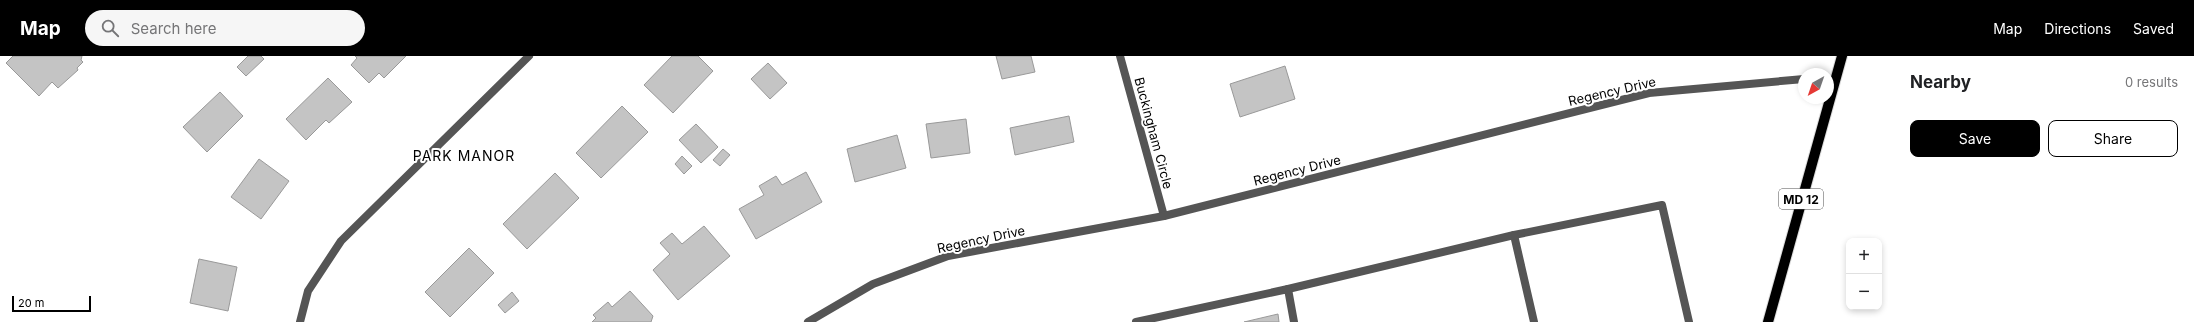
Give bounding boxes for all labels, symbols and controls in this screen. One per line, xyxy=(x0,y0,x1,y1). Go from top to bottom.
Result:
search box xyxy=(85,10,365,46)
text: Map xyxy=(20,17,61,40)
icon: search xyxy=(99,17,121,39)
text: Search here xyxy=(131,19,216,38)
text: Map xyxy=(1993,20,2022,37)
text: Directions xyxy=(2044,20,2111,37)
text: Saved xyxy=(2133,20,2174,37)
north arrow xyxy=(1798,68,1834,104)
text: Nearby xyxy=(1910,72,1971,92)
street label: Regency Drive xyxy=(1567,73,1657,109)
text: 0 results xyxy=(2125,74,2178,90)
street label: Buckingham Circle xyxy=(1131,75,1177,191)
button: Save xyxy=(1910,120,2040,157)
button: Share xyxy=(2048,120,2178,157)
district label: PARK MANOR xyxy=(413,147,515,164)
street label: Regency Drive xyxy=(1252,151,1342,189)
road number: MD 12 xyxy=(1779,189,1823,209)
street label: Regency Drive xyxy=(936,222,1026,256)
map controls xyxy=(1846,238,1882,310)
button: + xyxy=(1846,238,1882,274)
button: − xyxy=(1846,274,1882,310)
scale bar xyxy=(12,294,91,313)
text: 20 m xyxy=(18,296,44,310)

